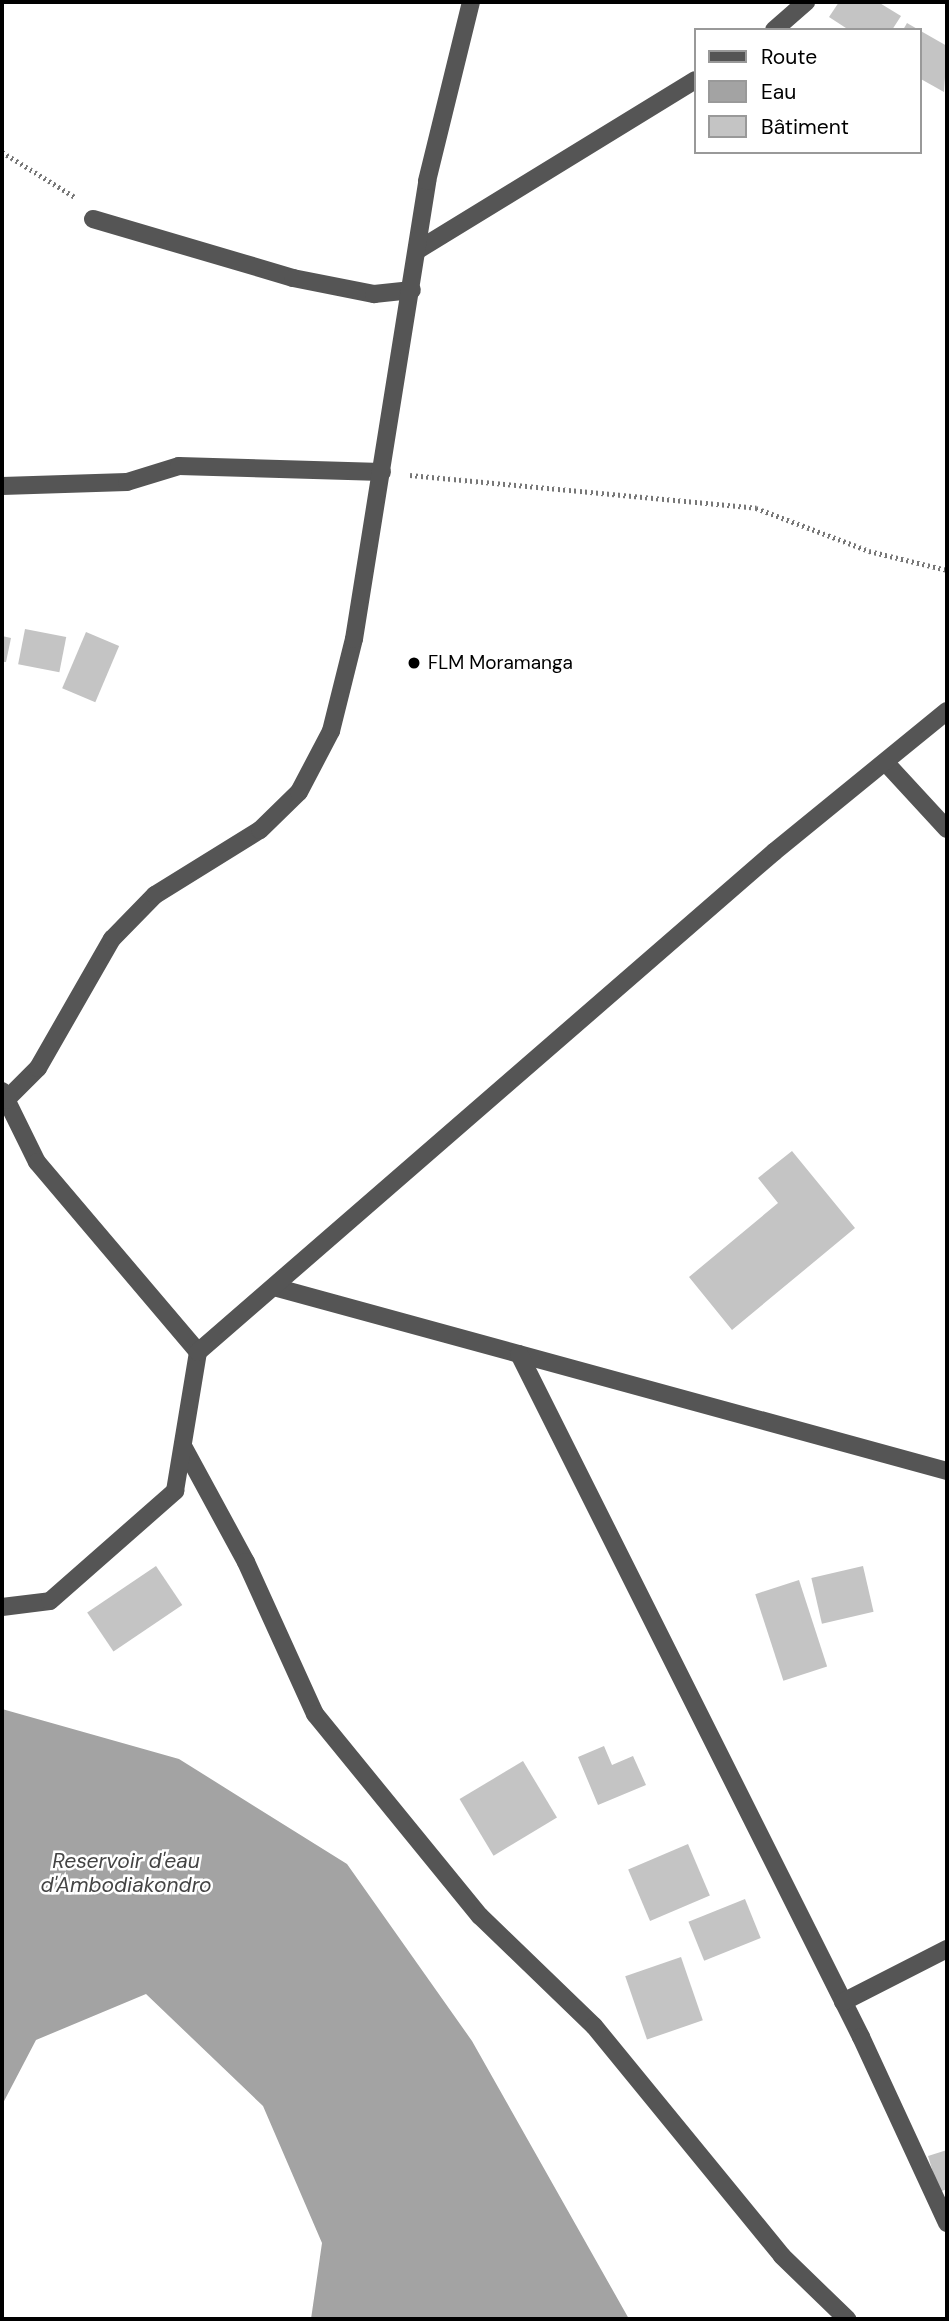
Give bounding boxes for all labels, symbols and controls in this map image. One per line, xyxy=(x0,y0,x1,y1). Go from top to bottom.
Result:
legend xyxy=(694,28,921,154)
text: Route xyxy=(761,43,817,71)
text: Eau xyxy=(761,78,796,106)
text: Bâtiment xyxy=(761,113,849,141)
place label: FLM Moramanga xyxy=(428,652,573,674)
marker: FLM Moramanga xyxy=(406,655,422,671)
water label: Reservoir d'eau d'Ambodiakondro xyxy=(40,1848,212,1898)

